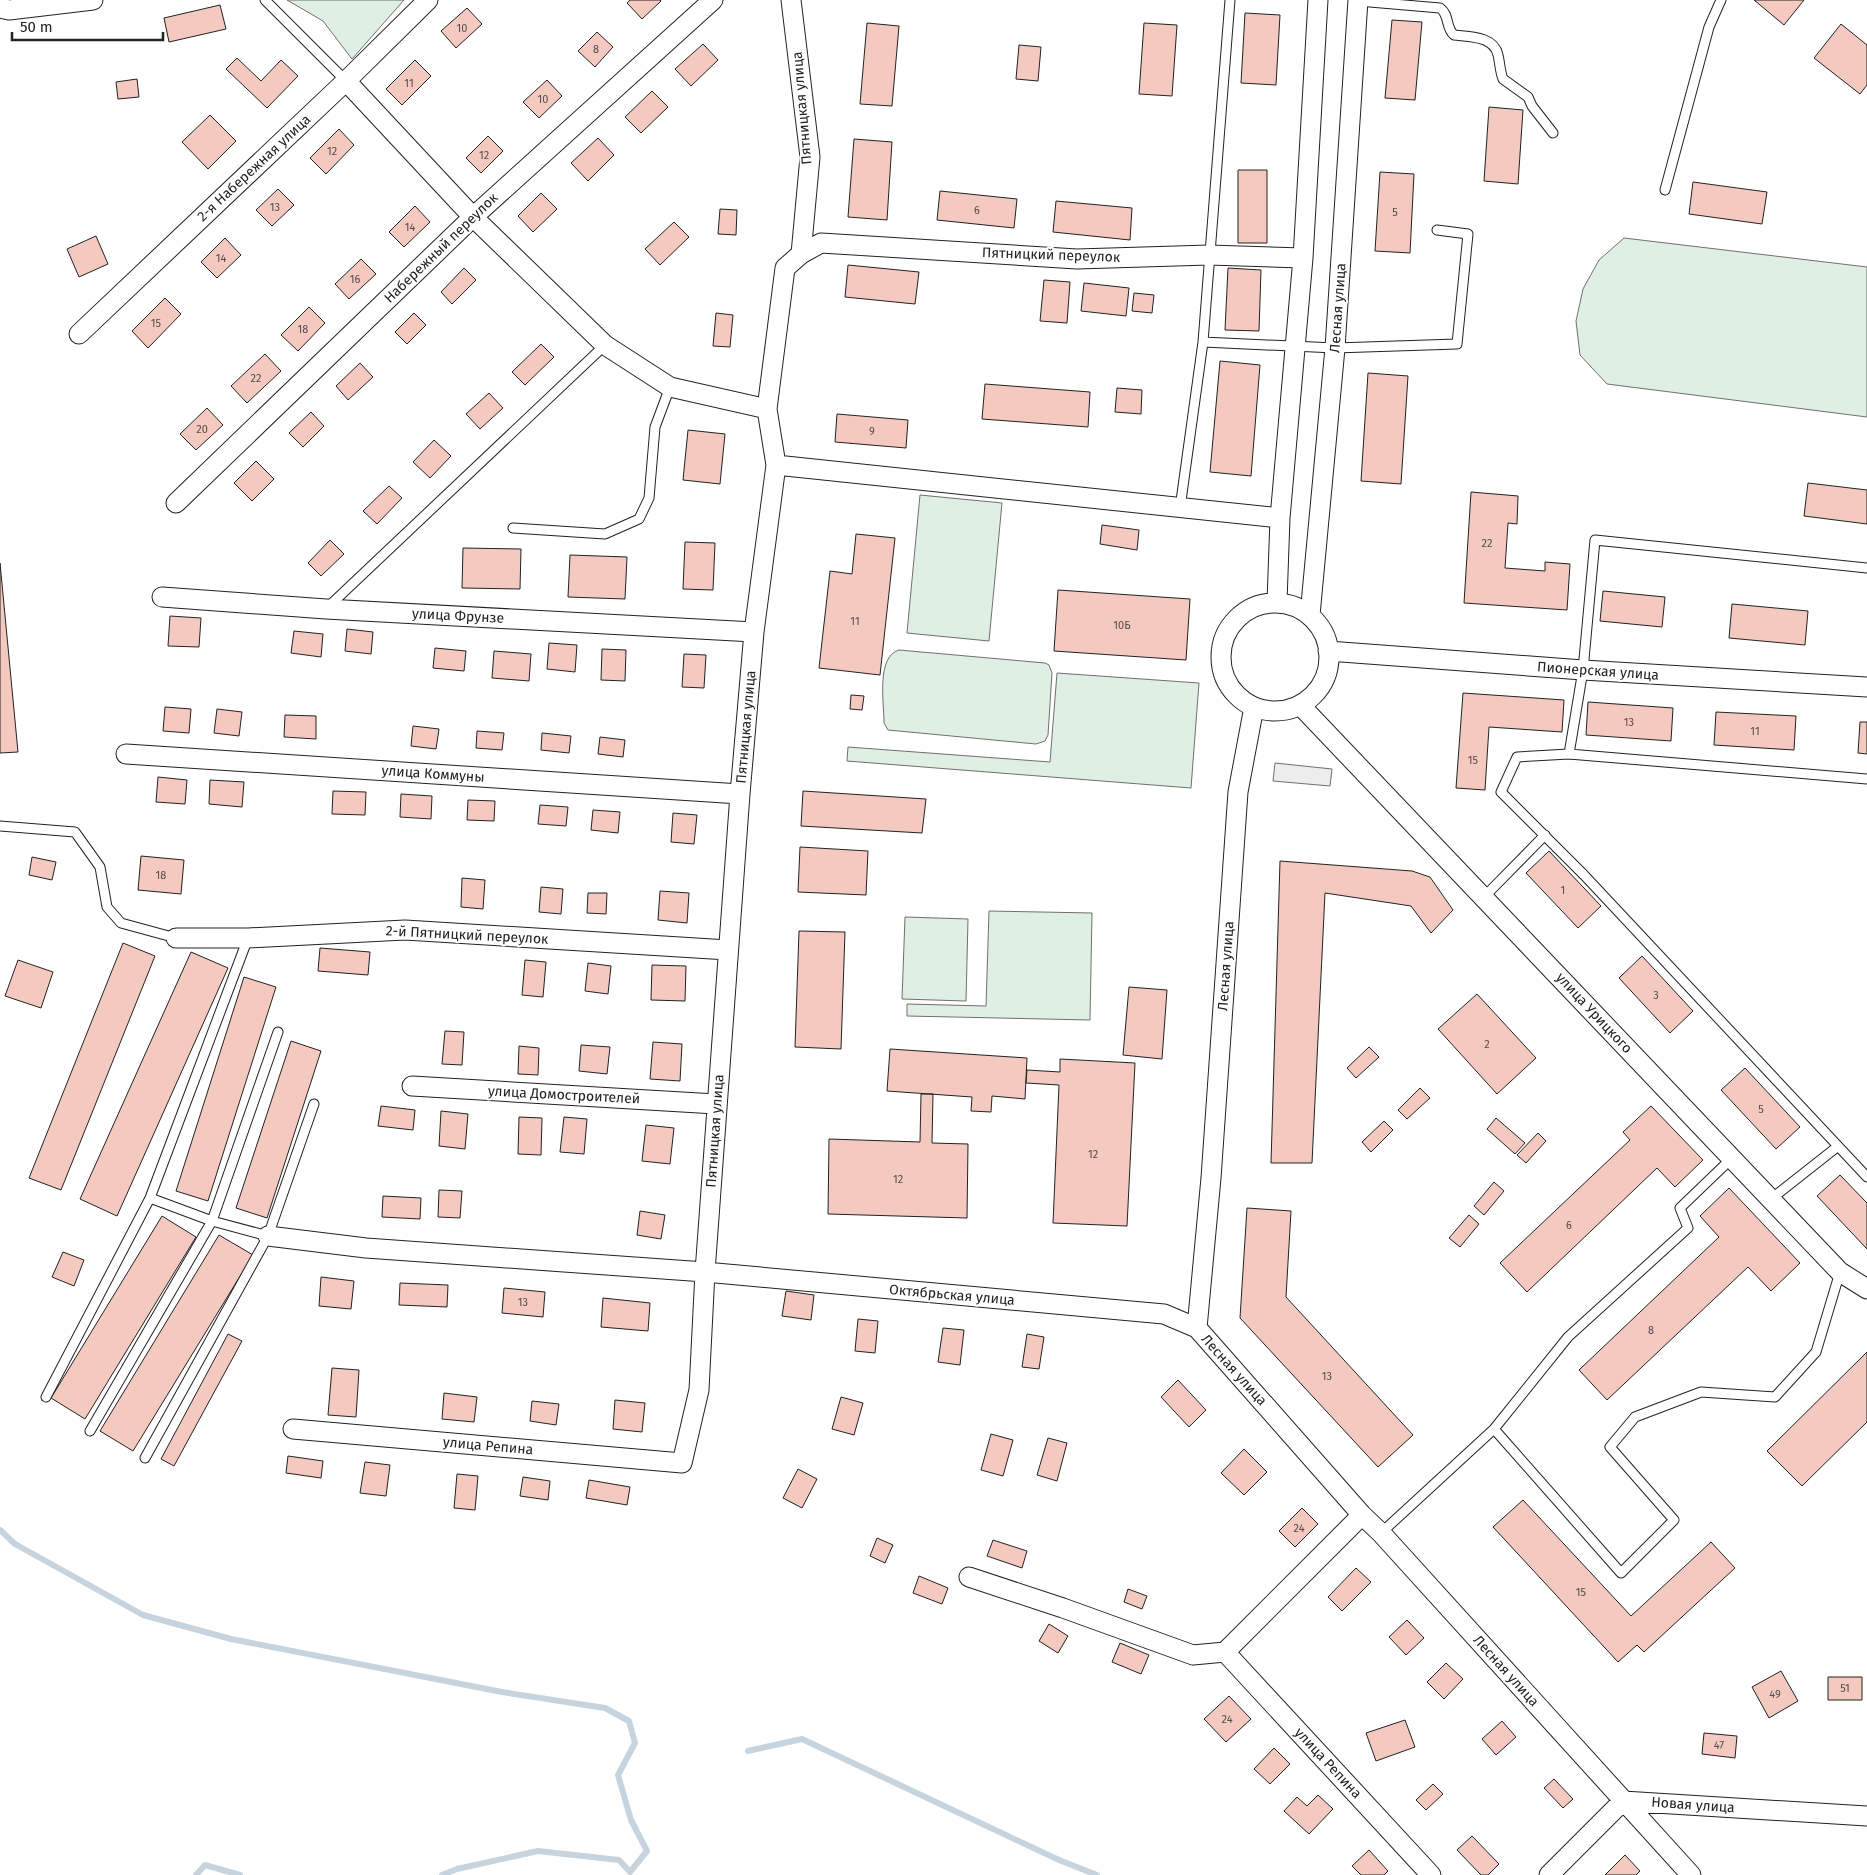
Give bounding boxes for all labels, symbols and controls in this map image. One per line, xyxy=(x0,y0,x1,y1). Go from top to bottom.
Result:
scale bar xyxy=(12,10,164,42)
text: 50 m xyxy=(20,18,53,36)
house number: 10 xyxy=(457,22,467,35)
house number: 8 xyxy=(593,43,599,56)
street label: Пятницкая улица xyxy=(789,51,815,165)
house number: 11 xyxy=(404,77,414,90)
house number: 10 xyxy=(538,93,548,106)
street label: 2-я Набережная улица xyxy=(194,111,314,225)
house number: 12 xyxy=(327,145,337,158)
house number: 12 xyxy=(479,149,489,162)
street label: Набережный переулок xyxy=(381,189,502,307)
house number: 13 xyxy=(270,201,280,214)
house number: 6 xyxy=(974,204,980,217)
house number: 5 xyxy=(1392,206,1398,219)
house number: 14 xyxy=(405,221,415,234)
street label: Пятницкий переулок xyxy=(982,244,1121,266)
house number: 14 xyxy=(216,252,226,265)
street label: Лесная улица xyxy=(1326,263,1350,353)
house number: 16 xyxy=(350,273,360,286)
house number: 15 xyxy=(151,317,162,330)
house number: 18 xyxy=(298,323,308,336)
house number: 22 xyxy=(251,372,261,385)
house number: 20 xyxy=(196,423,208,436)
house number: 9 xyxy=(869,425,875,438)
house number: 22 xyxy=(1482,537,1492,550)
street label: улица Фрунзе xyxy=(412,605,504,627)
house number: 11 xyxy=(850,615,860,628)
house number: 10Б xyxy=(1113,619,1131,632)
street label: Пионерская улица xyxy=(1537,658,1659,684)
street label: Пятницкая улица xyxy=(733,670,759,784)
house number: 13 xyxy=(1624,716,1634,729)
house number: 11 xyxy=(1750,725,1760,738)
house number: 15 xyxy=(1468,754,1479,767)
street label: улица Коммуны xyxy=(381,762,485,786)
house number: 18 xyxy=(156,869,166,882)
house number: 1 xyxy=(1561,884,1565,897)
street label: Лесная улица xyxy=(1214,921,1238,1011)
street label: 2-й Пятницкий переулок xyxy=(385,922,549,948)
street label: улица Урицкого xyxy=(1552,969,1636,1057)
house number: 3 xyxy=(1653,989,1659,1002)
house number: 2 xyxy=(1484,1038,1490,1051)
street label: Пятницкая улица xyxy=(703,1074,727,1188)
street label: улица Домостроителей xyxy=(487,1083,641,1107)
house number: 5 xyxy=(1758,1103,1764,1116)
house number: 12 xyxy=(1088,1148,1098,1161)
house number: 12 xyxy=(893,1173,903,1186)
house number: 6 xyxy=(1566,1219,1572,1232)
street label: Октябрьская улица xyxy=(888,1281,1016,1309)
house number: 13 xyxy=(518,1296,528,1309)
house number: 8 xyxy=(1648,1324,1654,1337)
street label: Лесная улица xyxy=(1198,1331,1270,1409)
house number: 13 xyxy=(1322,1370,1332,1383)
street label: улица Репина xyxy=(442,1434,534,1458)
house number: 24 xyxy=(1294,1522,1305,1535)
house number: 15 xyxy=(1576,1586,1587,1599)
street label: Лесная улица xyxy=(1470,1632,1542,1710)
house number: 51 xyxy=(1840,1682,1850,1695)
house number: 49 xyxy=(1769,1688,1781,1701)
house number: 24 xyxy=(1222,1713,1233,1726)
street label: улица Репина xyxy=(1291,1724,1365,1802)
house number: 47 xyxy=(1714,1739,1724,1752)
street label: Новая улица xyxy=(1651,1794,1735,1816)

